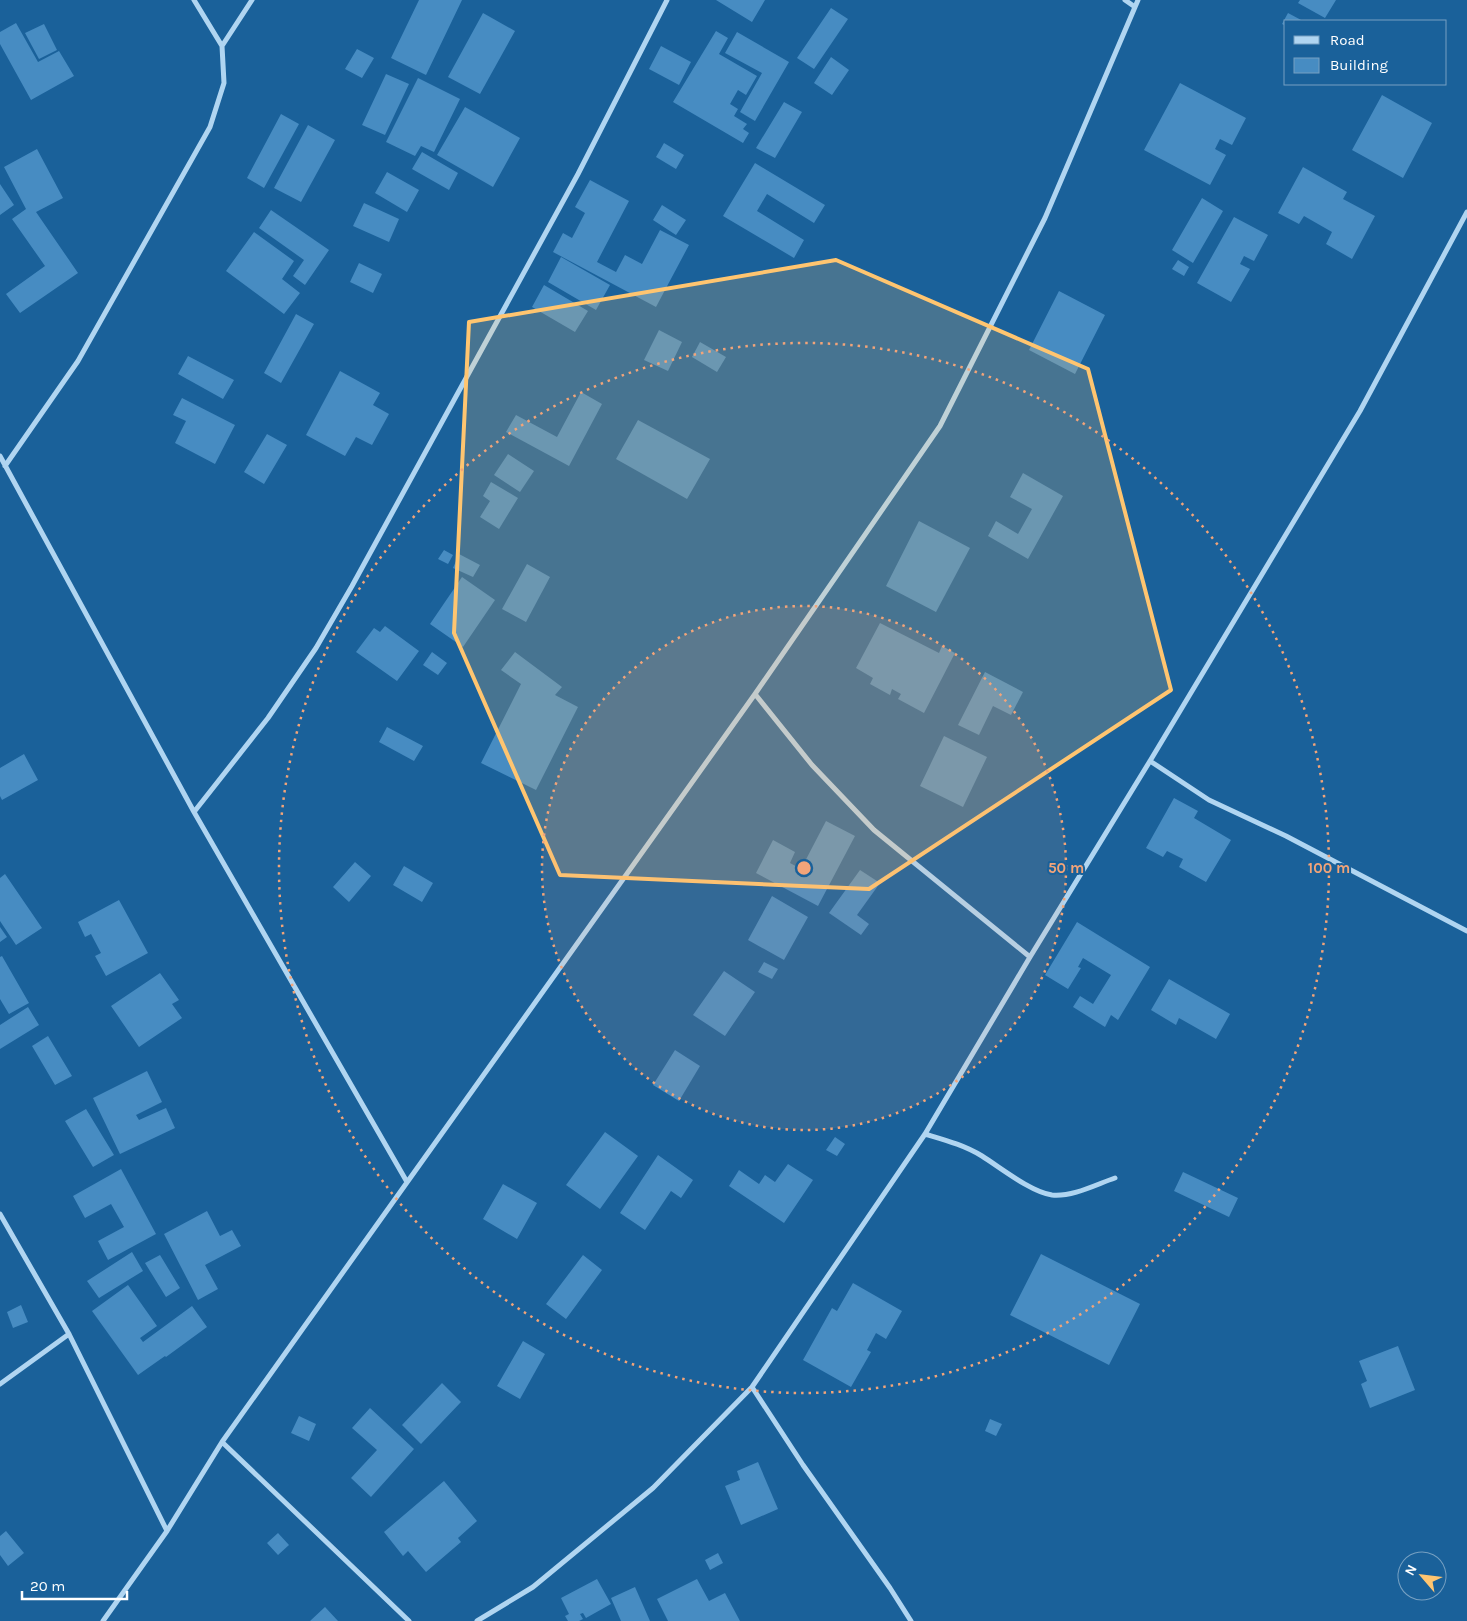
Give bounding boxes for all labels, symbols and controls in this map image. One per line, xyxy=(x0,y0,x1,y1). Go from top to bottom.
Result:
legend xyxy=(1284,20,1447,85)
text: Road xyxy=(1330,31,1365,49)
text: Building xyxy=(1330,56,1388,74)
centre of rings xyxy=(795,859,813,877)
text: 50 m xyxy=(1048,859,1084,877)
text: 100 m xyxy=(1308,859,1350,877)
north arrow xyxy=(1397,1551,1447,1601)
text: N xyxy=(1401,1562,1421,1579)
scale bar xyxy=(22,1568,128,1600)
text: 20 m xyxy=(30,1577,65,1595)

